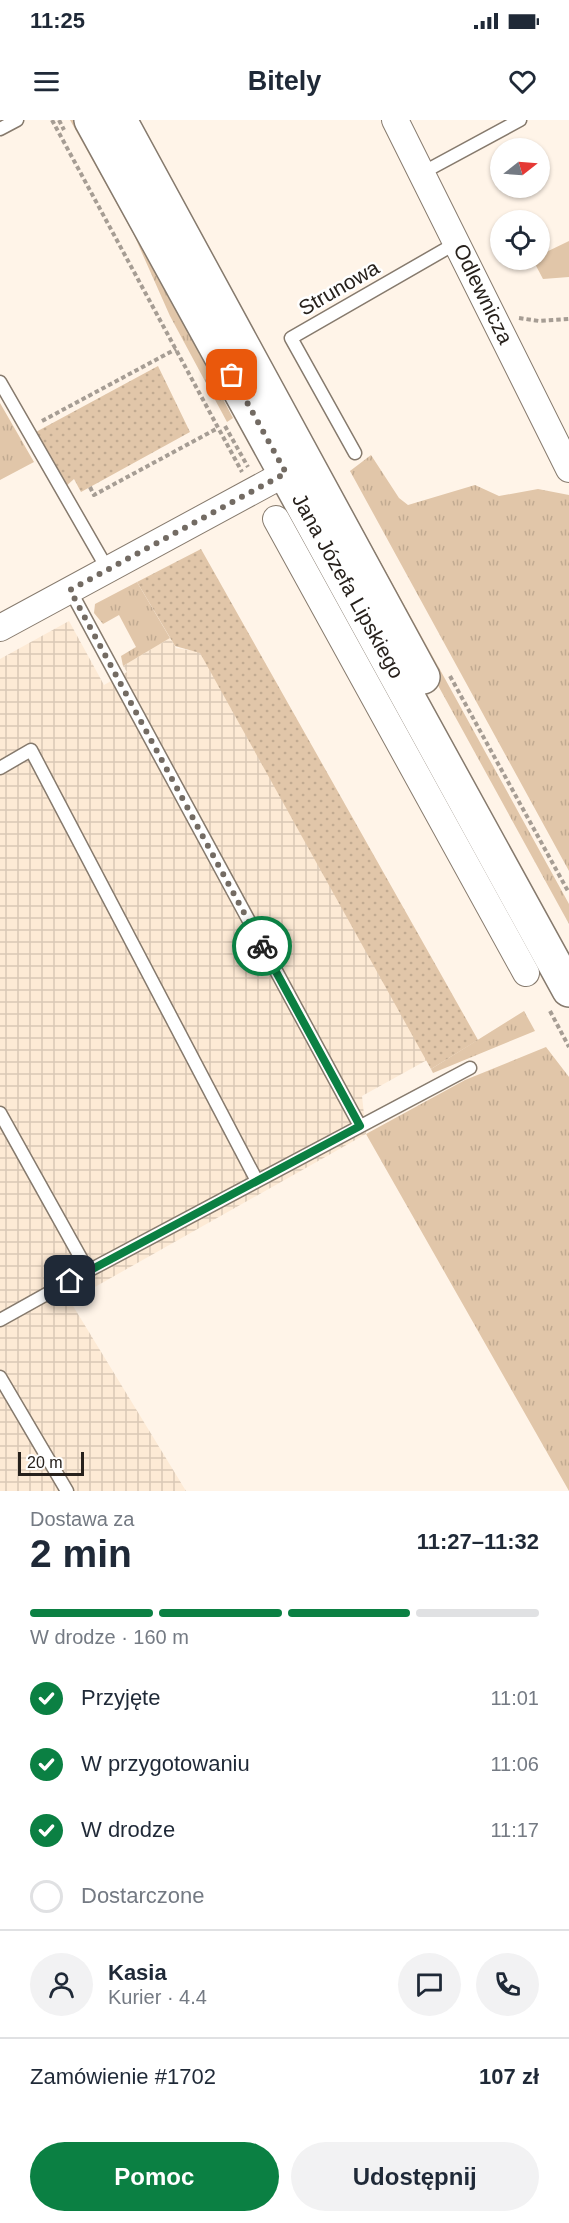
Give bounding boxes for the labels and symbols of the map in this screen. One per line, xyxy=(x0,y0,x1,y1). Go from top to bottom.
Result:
north arrow xyxy=(490,138,550,198)
street label: Odlewnicza xyxy=(449,240,518,348)
street label: Strunowa xyxy=(295,255,383,320)
pin xyxy=(206,349,257,400)
street label: Jana Józefa Lipskiego xyxy=(288,489,409,682)
courier xyxy=(232,916,292,976)
pin xyxy=(44,1255,95,1306)
scale bar xyxy=(18,1449,84,1476)

